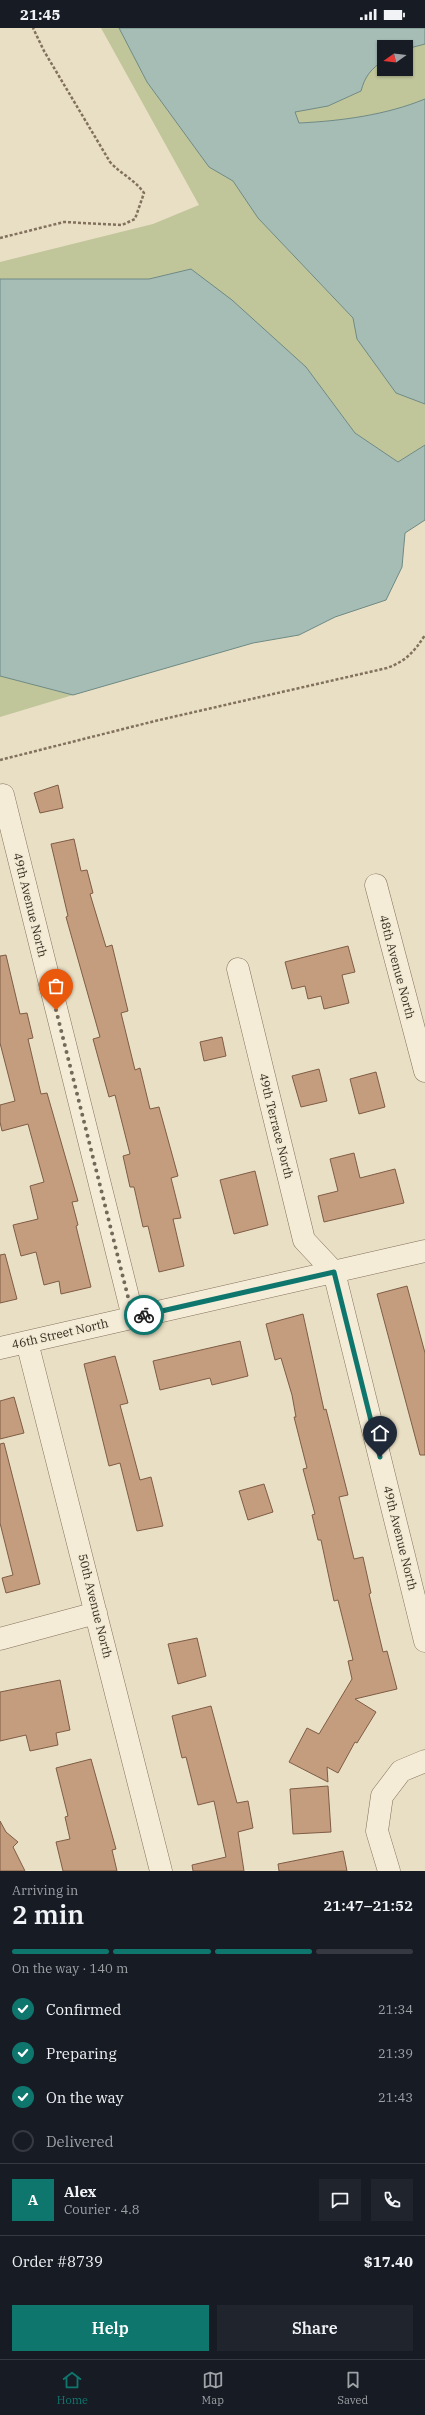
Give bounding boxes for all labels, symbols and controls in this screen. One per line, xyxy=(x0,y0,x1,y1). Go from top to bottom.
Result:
text: 21:45 xyxy=(20,5,61,24)
north arrow xyxy=(377,40,413,76)
map controls xyxy=(377,40,413,76)
street label: 49th Avenue North xyxy=(10,851,51,959)
street label: 48th Avenue North xyxy=(376,913,419,1021)
pin xyxy=(39,969,73,1010)
icon: bag xyxy=(45,975,67,997)
street label: 49th Terrace North xyxy=(256,1072,297,1181)
courier xyxy=(124,1295,164,1335)
icon: bike xyxy=(133,1304,155,1326)
street label: 46th Street North xyxy=(10,1315,110,1352)
pin xyxy=(363,1416,397,1457)
icon: home xyxy=(369,1422,391,1444)
street label: 49th Avenue North xyxy=(380,1484,421,1592)
street label: 50th Avenue North xyxy=(75,1552,116,1660)
text: Arriving in xyxy=(12,1882,78,1899)
text: 21:47–21:52 xyxy=(323,1896,413,1915)
text: 2 min xyxy=(12,1897,84,1931)
text: On the way · 140 m xyxy=(12,1960,128,1977)
icon: check xyxy=(12,1998,34,2020)
text: Confirmed xyxy=(46,2000,121,2019)
text: 21:34 xyxy=(378,2001,413,2018)
icon: check xyxy=(12,2042,34,2064)
text: Preparing xyxy=(46,2044,117,2063)
text: 21:39 xyxy=(378,2045,413,2062)
icon: check xyxy=(12,2086,34,2108)
text: On the way xyxy=(46,2088,124,2107)
text: 21:43 xyxy=(378,2089,413,2106)
text: Delivered xyxy=(46,2132,114,2151)
button: chat xyxy=(319,2179,361,2221)
button: phone xyxy=(371,2179,413,2221)
text: Alex xyxy=(64,2182,96,2201)
text: A xyxy=(28,2190,38,2209)
text: Courier · 4.8 xyxy=(64,2201,140,2218)
text: Order #8739 xyxy=(12,2252,103,2271)
text: $17.40 xyxy=(364,2252,413,2271)
button: Help xyxy=(12,2305,209,2351)
button: Share xyxy=(217,2305,413,2351)
tab: Home xyxy=(57,2369,88,2407)
tab: Map xyxy=(202,2369,224,2407)
tab: Saved xyxy=(337,2369,368,2407)

